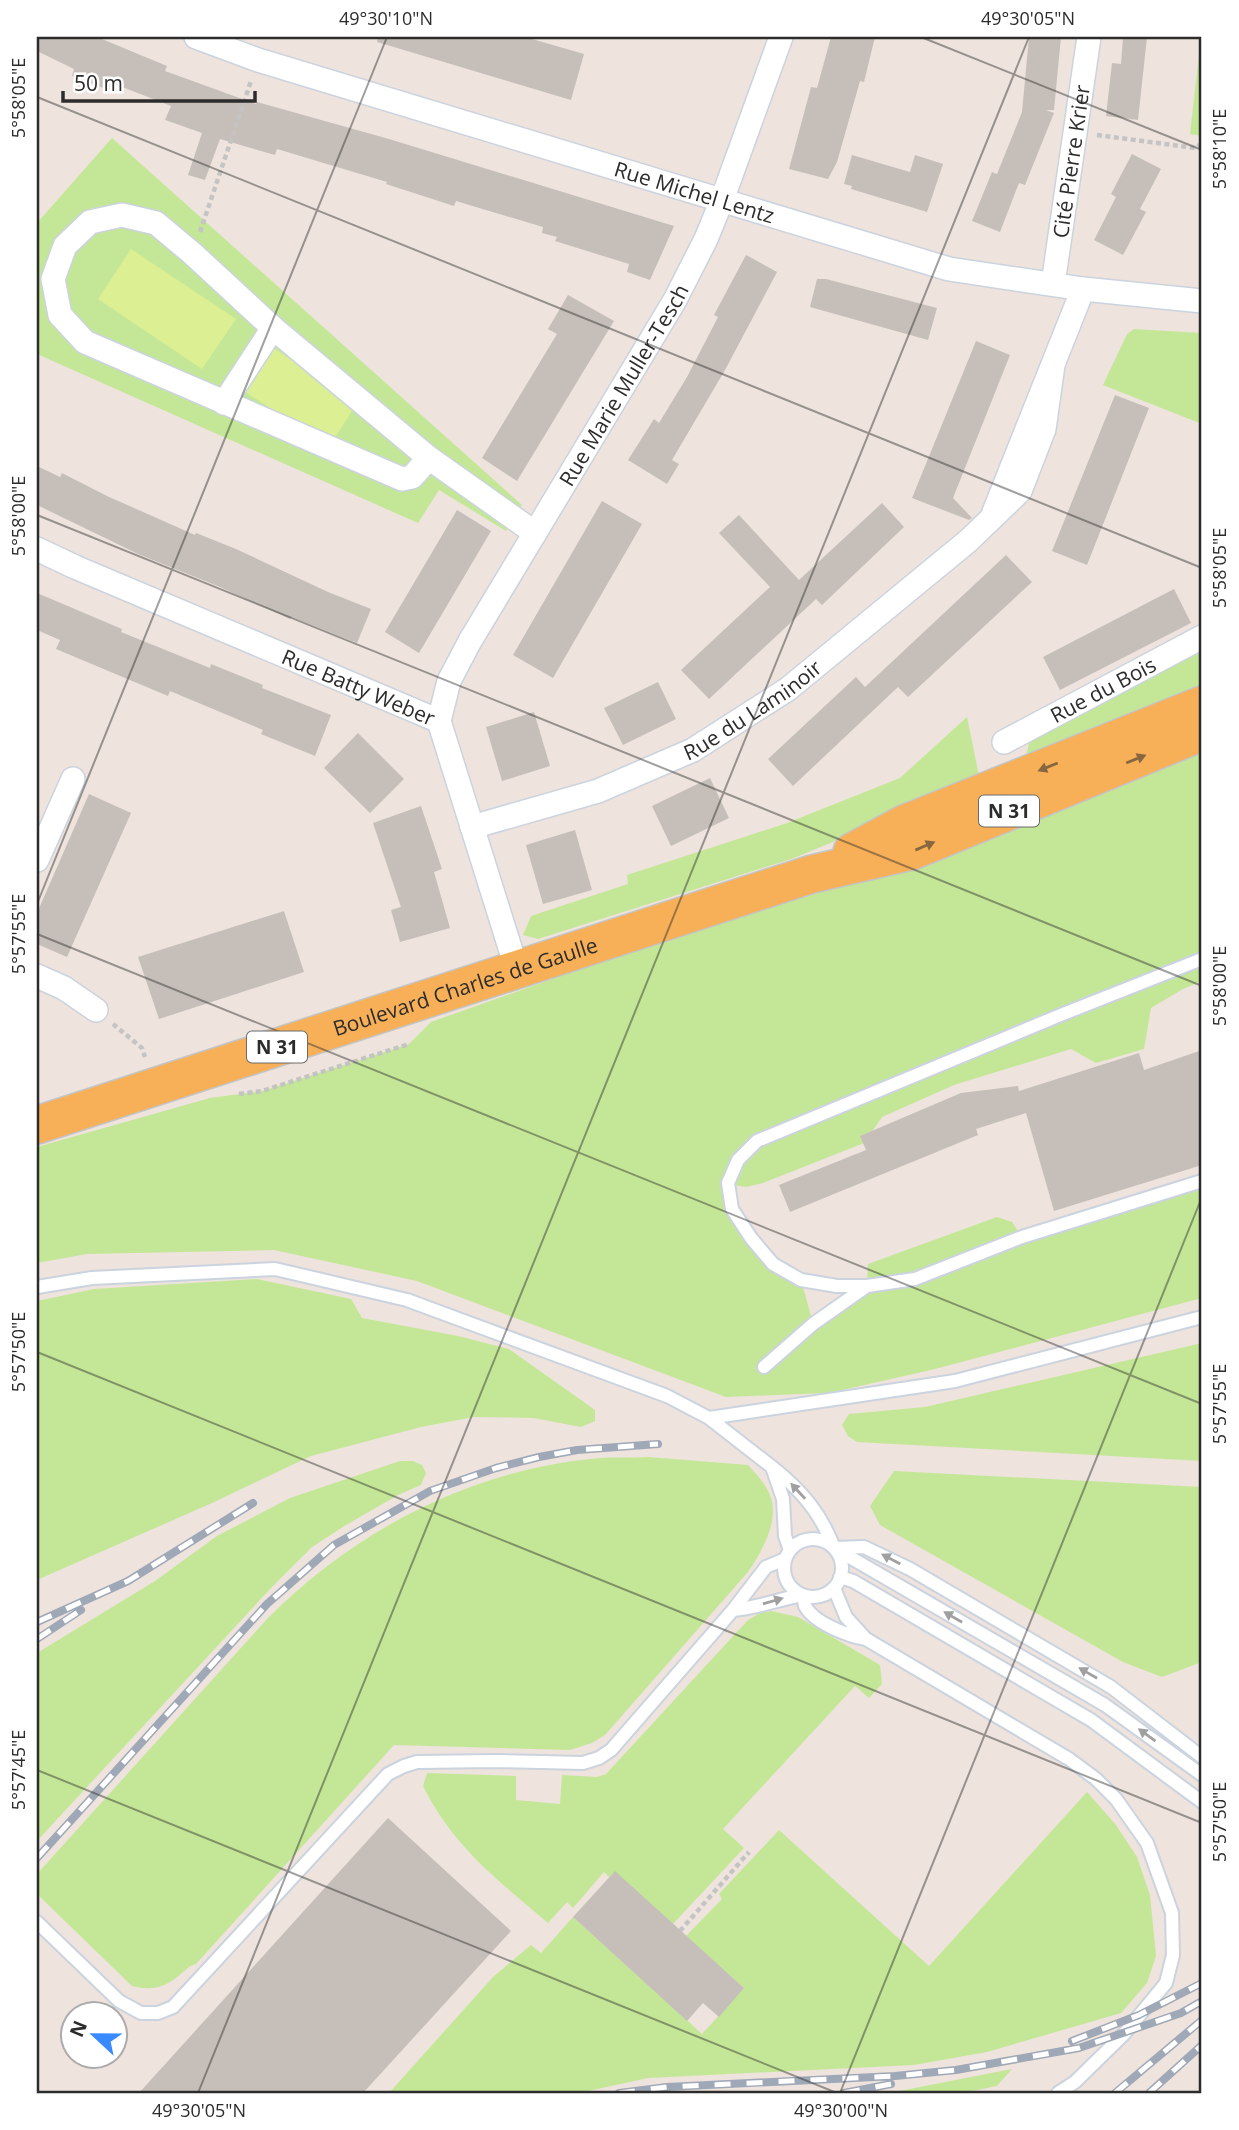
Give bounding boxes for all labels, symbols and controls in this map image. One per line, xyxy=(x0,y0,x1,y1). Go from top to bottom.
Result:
text: 49°30'10"N xyxy=(339,6,433,30)
text: 49°30'05"N xyxy=(981,6,1075,30)
text: 5°58'05"E xyxy=(6,58,30,138)
scale bar xyxy=(63,60,256,104)
text: 50 m xyxy=(74,69,123,97)
street label: Cité Pierre Krier xyxy=(1046,82,1096,240)
text: 5°58'10"E xyxy=(1207,109,1231,189)
street label: Rue Michel Lentz xyxy=(611,155,778,229)
street label: Rue Marie Muller-Tesch xyxy=(552,279,695,491)
text: 5°58'00"E xyxy=(6,476,30,556)
text: 5°58'05"E xyxy=(1207,528,1231,608)
street label: Rue Batty Weber xyxy=(278,642,440,732)
street label: Rue du Bois xyxy=(1045,650,1161,729)
street label: Rue du Laminoir xyxy=(679,653,827,766)
one-way arrow xyxy=(1125,754,1146,765)
one-way arrow xyxy=(1038,762,1059,773)
road number: N 31 xyxy=(979,796,1039,826)
one-way arrow xyxy=(915,840,936,851)
text: 5°57'55"E xyxy=(6,894,30,974)
street label: Boulevard Charles de Gaulle xyxy=(329,930,601,1042)
text: 5°58'00"E xyxy=(1207,946,1231,1026)
road number: N 31 xyxy=(247,1032,307,1063)
text: 5°57'50"E xyxy=(6,1312,30,1392)
text: 5°57'55"E xyxy=(1207,1364,1231,1444)
one-way arrow xyxy=(790,1483,806,1500)
one-way arrow xyxy=(881,1554,901,1565)
one-way arrow xyxy=(763,1595,785,1606)
one-way arrow xyxy=(943,1611,963,1623)
one-way arrow xyxy=(1078,1667,1097,1680)
one-way arrow xyxy=(1138,1728,1156,1742)
text: 5°57'45"E xyxy=(6,1730,30,1810)
text: 5°57'50"E xyxy=(1207,1782,1231,1862)
north arrow xyxy=(60,2000,130,2070)
text: N xyxy=(63,2017,93,2041)
text: 49°30'05"N xyxy=(152,2098,246,2122)
text: 49°30'00"N xyxy=(794,2098,888,2122)

